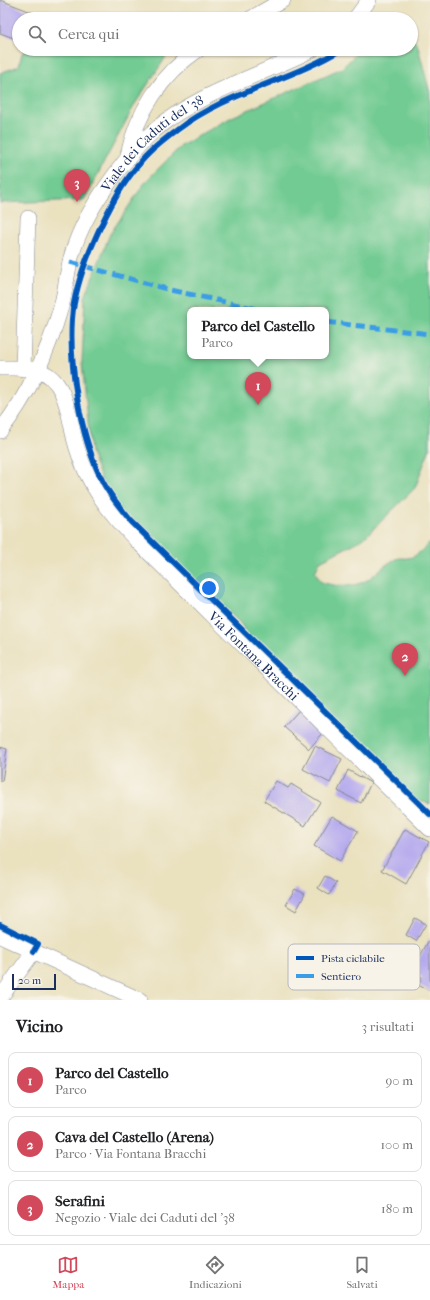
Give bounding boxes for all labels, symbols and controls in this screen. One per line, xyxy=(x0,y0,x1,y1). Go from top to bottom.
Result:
search box xyxy=(12,12,418,56)
icon: search xyxy=(26,23,48,45)
text: Cerca qui xyxy=(58,25,119,43)
street label: Viale dei Caduti del '38 xyxy=(96,91,206,196)
pin: 3 xyxy=(64,169,90,202)
popup xyxy=(187,307,329,359)
text: Parco del Castello xyxy=(201,317,315,335)
text: Parco xyxy=(201,335,233,350)
pin: 1 xyxy=(245,372,271,405)
your location xyxy=(199,578,219,598)
street label: Via Fontana Bracchi xyxy=(204,607,303,704)
pin: 2 xyxy=(392,643,418,676)
legend xyxy=(288,944,420,990)
text: Pista ciclabile xyxy=(321,952,385,965)
text: Sentiero xyxy=(321,970,362,983)
scale bar xyxy=(12,972,56,991)
text: 20 m xyxy=(18,974,41,987)
text: Vicino xyxy=(16,1016,63,1036)
text: 3 risultati xyxy=(362,1019,414,1034)
text: Parco del Castello xyxy=(55,1064,169,1082)
text: 1 xyxy=(28,1073,32,1088)
text: 90 m xyxy=(385,1073,413,1088)
text: Parco xyxy=(55,1082,87,1097)
text: Cava del Castello (Arena) xyxy=(55,1128,214,1146)
text: 2 xyxy=(27,1137,33,1152)
text: 100 m xyxy=(380,1137,413,1152)
text: Parco · Via Fontana Bracchi xyxy=(55,1146,206,1161)
text: Serafini xyxy=(55,1192,105,1210)
text: 3 xyxy=(27,1201,33,1216)
text: 180 m xyxy=(381,1201,413,1216)
text: Negozio · Viale dei Caduti del '38 xyxy=(55,1210,235,1225)
tab: Mappa xyxy=(52,1254,84,1291)
tab: Indicazioni xyxy=(189,1254,242,1291)
tab: Salvati xyxy=(346,1254,378,1291)

